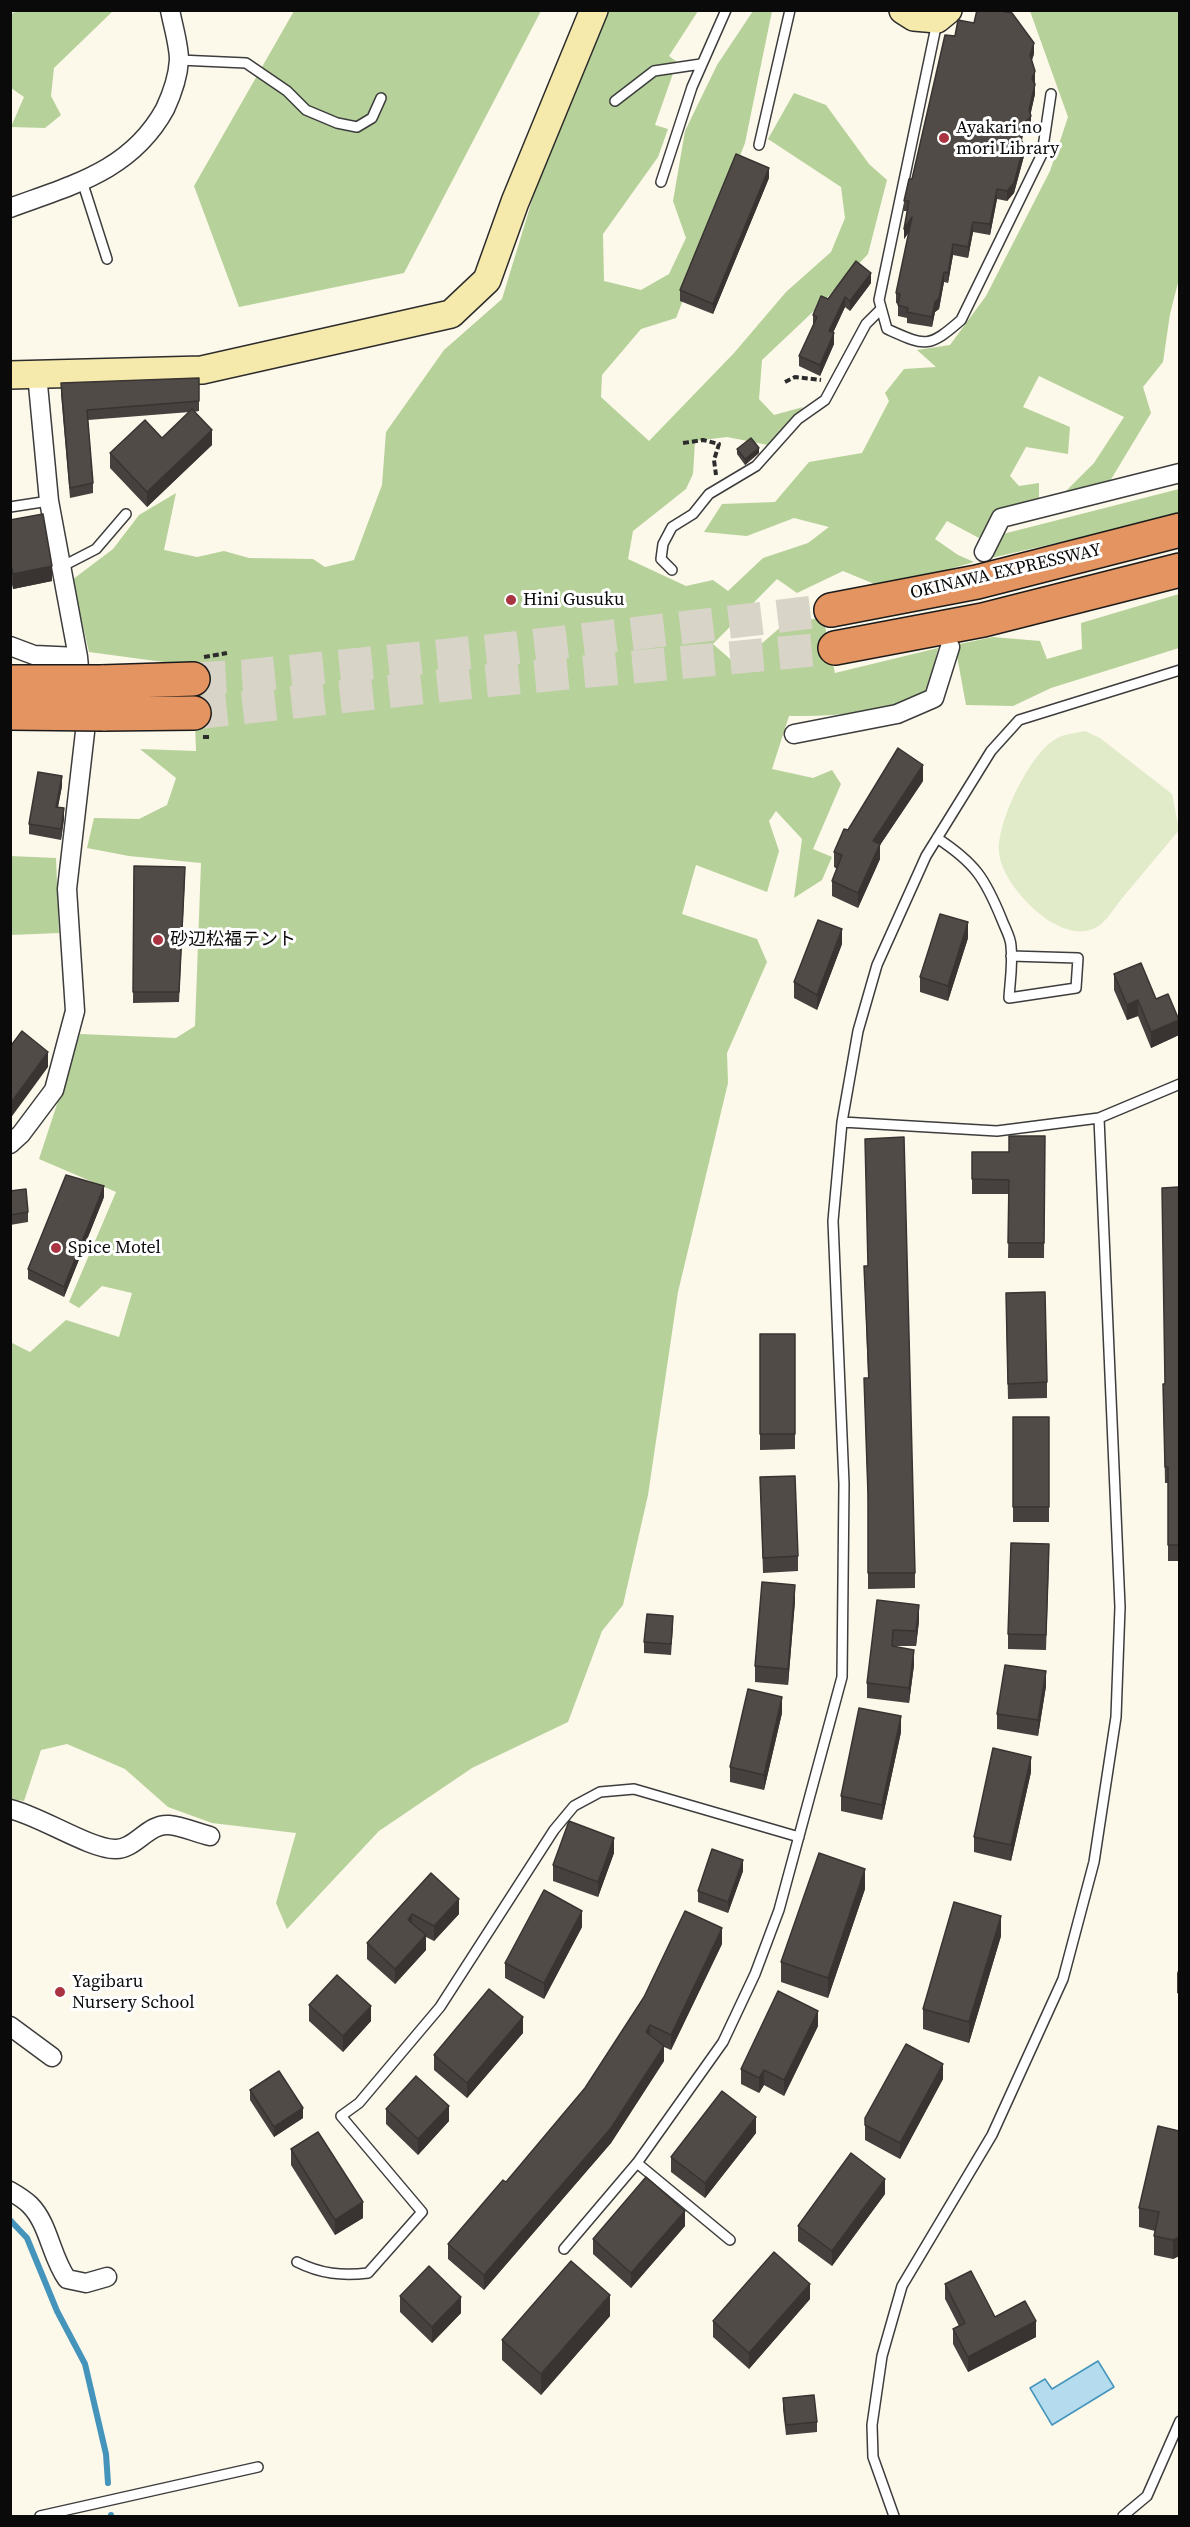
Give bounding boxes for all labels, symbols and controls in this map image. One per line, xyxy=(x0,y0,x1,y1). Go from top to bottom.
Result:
place label: Ayakari no mori Library xyxy=(956,117,1059,160)
marker: Ayakari no mori Library xyxy=(937,131,951,145)
street label: OKINAWA EXPRESSWAY xyxy=(908,539,1104,605)
place label: Hini Gusuku xyxy=(523,589,624,611)
marker: Hini Gusuku xyxy=(504,593,518,607)
place label: 砂辺松福テント xyxy=(170,929,296,951)
marker: 砂辺松福テント xyxy=(151,933,165,947)
place label: Spice Motel xyxy=(68,1237,161,1259)
marker: Spice Motel xyxy=(49,1241,63,1255)
place label: Yagibaru Nursery School xyxy=(72,1971,195,2014)
marker: Yagibaru Nursery School xyxy=(53,1985,67,1999)

